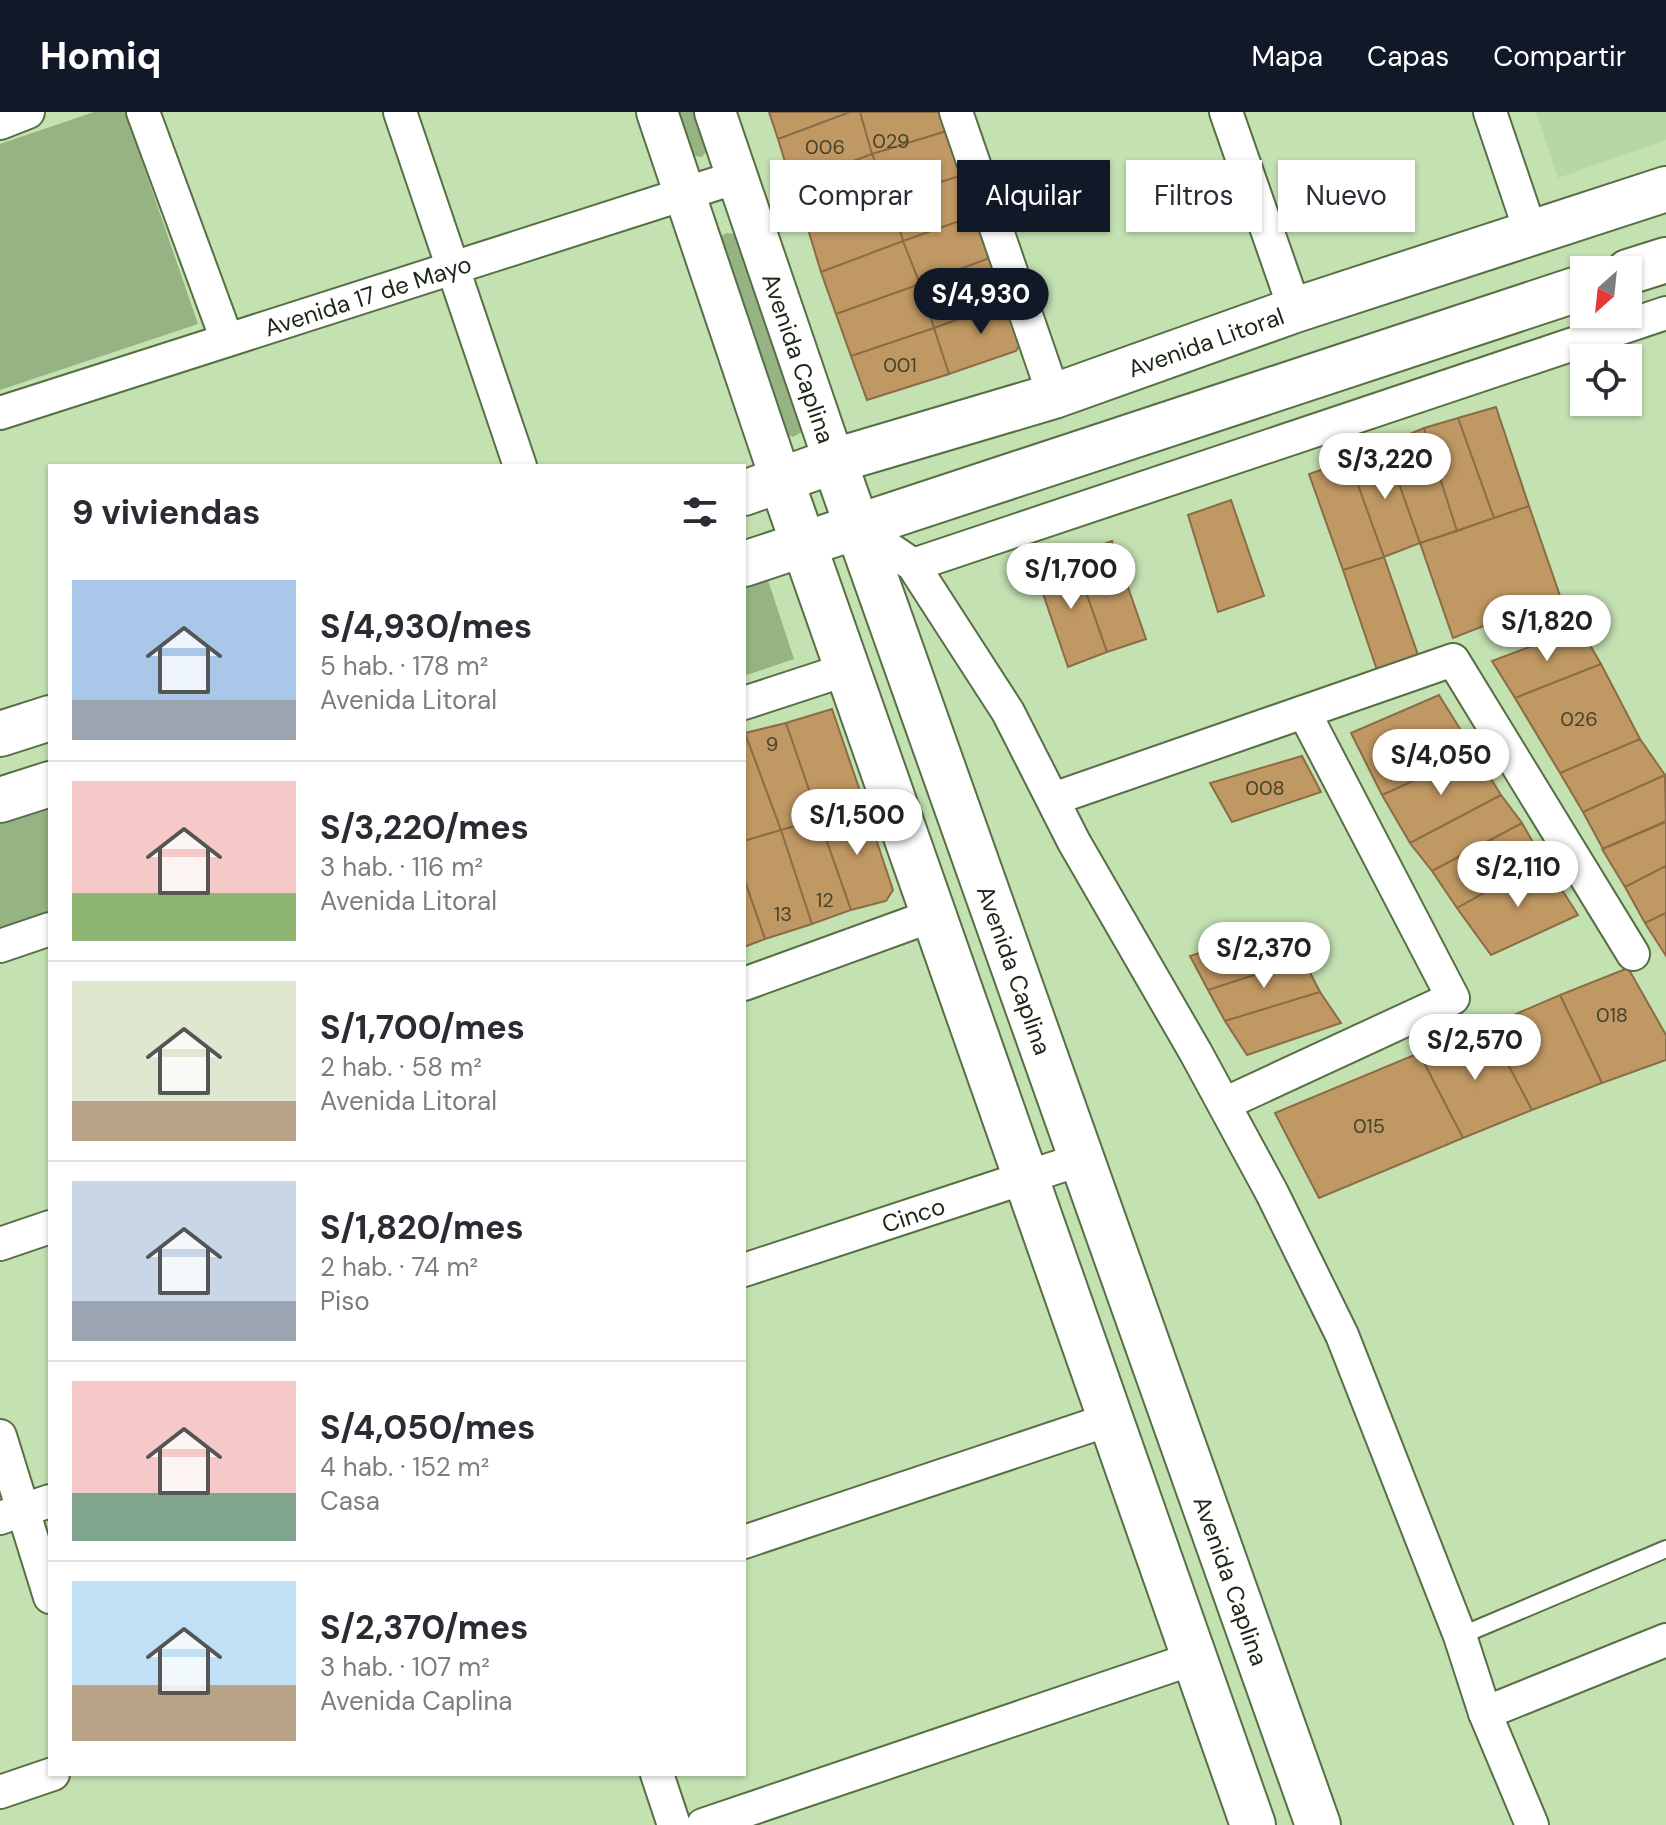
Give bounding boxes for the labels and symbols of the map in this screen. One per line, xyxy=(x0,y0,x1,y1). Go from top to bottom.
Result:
house number: 029 xyxy=(872,128,910,154)
house number: 006 xyxy=(805,134,845,160)
street label: Avenida 17 de Mayo xyxy=(260,248,475,343)
north arrow xyxy=(1570,256,1642,328)
pin: S/4,930 xyxy=(907,268,1055,336)
street label: Avenida Caplina xyxy=(756,269,842,447)
street label: Avenida Litoral xyxy=(1123,300,1288,384)
house number: 001 xyxy=(883,352,917,378)
pin: S/3,220 xyxy=(1311,433,1459,501)
pin: S/1,700 xyxy=(997,543,1145,611)
pin: S/1,820 xyxy=(1473,595,1621,663)
house number: 026 xyxy=(1560,706,1598,732)
pin: S/4,050 xyxy=(1367,729,1515,797)
house number: 9 xyxy=(766,731,778,757)
house number: 008 xyxy=(1245,775,1285,801)
pin: S/1,500 xyxy=(783,789,931,857)
pin: S/2,110 xyxy=(1444,841,1592,909)
street label: Avenida Caplina xyxy=(970,881,1059,1059)
house number: 12 xyxy=(816,887,834,913)
house number: 13 xyxy=(774,901,792,927)
pin: S/2,370 xyxy=(1190,922,1338,990)
house number: 018 xyxy=(1596,1002,1628,1028)
pin: S/2,570 xyxy=(1401,1014,1549,1082)
house number: 015 xyxy=(1353,1113,1385,1139)
street label: Cinco xyxy=(878,1190,949,1239)
street label: Avenida Caplina xyxy=(1187,1492,1276,1670)

